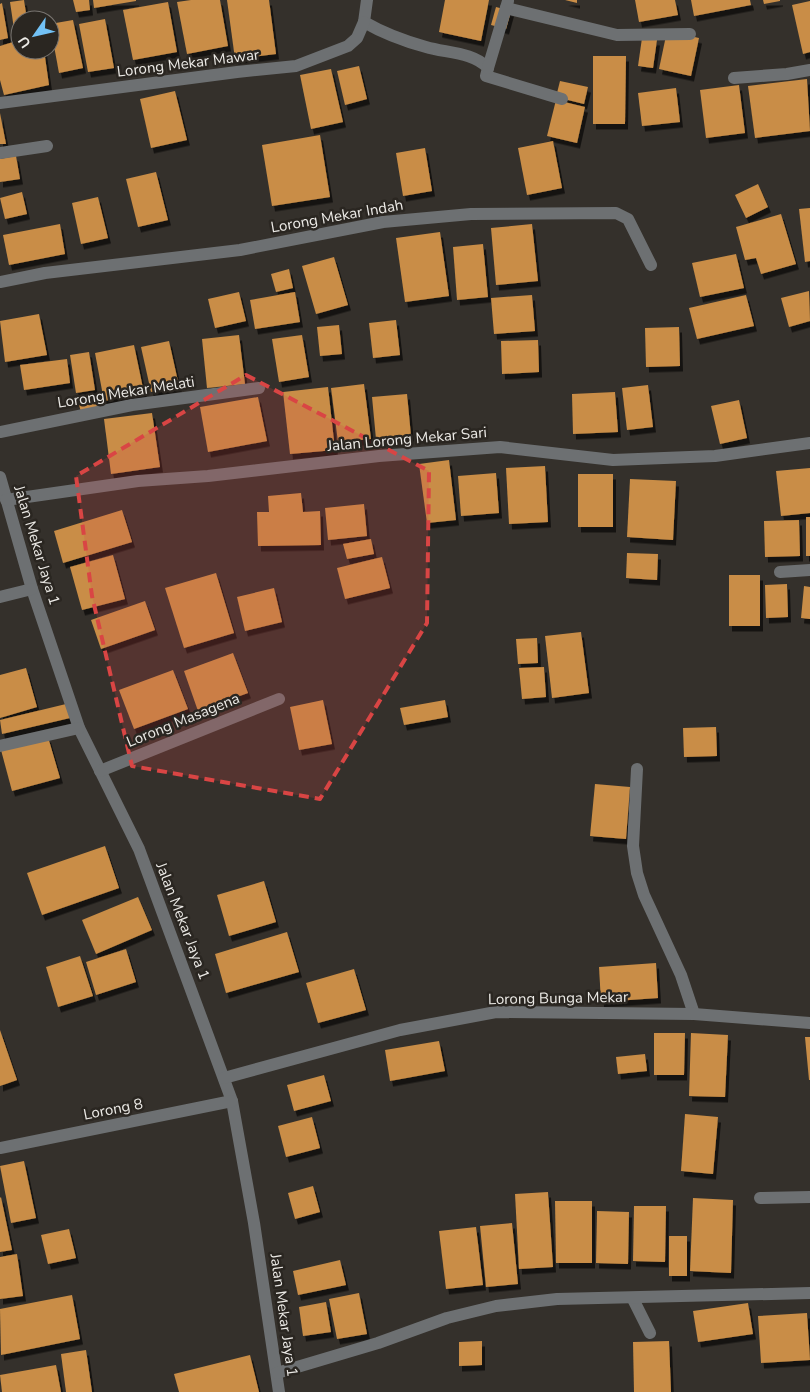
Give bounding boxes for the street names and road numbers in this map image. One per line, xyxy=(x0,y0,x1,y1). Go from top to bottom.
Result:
street label: Lorong Mekar Mawar xyxy=(116,44,261,82)
street label: Lorong Mekar Indah xyxy=(269,195,405,237)
street label: Lorong Mekar Melati xyxy=(56,371,196,413)
street label: Jalan Lorong Mekar Sari xyxy=(325,422,488,456)
street label: Jalan Mekar Jaya 1 xyxy=(9,482,65,607)
street label: Lorong Masagena xyxy=(123,688,243,752)
street label: Jalan Mekar Jaya 1 xyxy=(151,859,215,983)
street label: Lorong Bunga Mekar xyxy=(488,987,629,1009)
street label: Lorong 8 xyxy=(82,1093,144,1125)
street label: Jalan Mekar Jaya 1 xyxy=(265,1251,303,1378)

